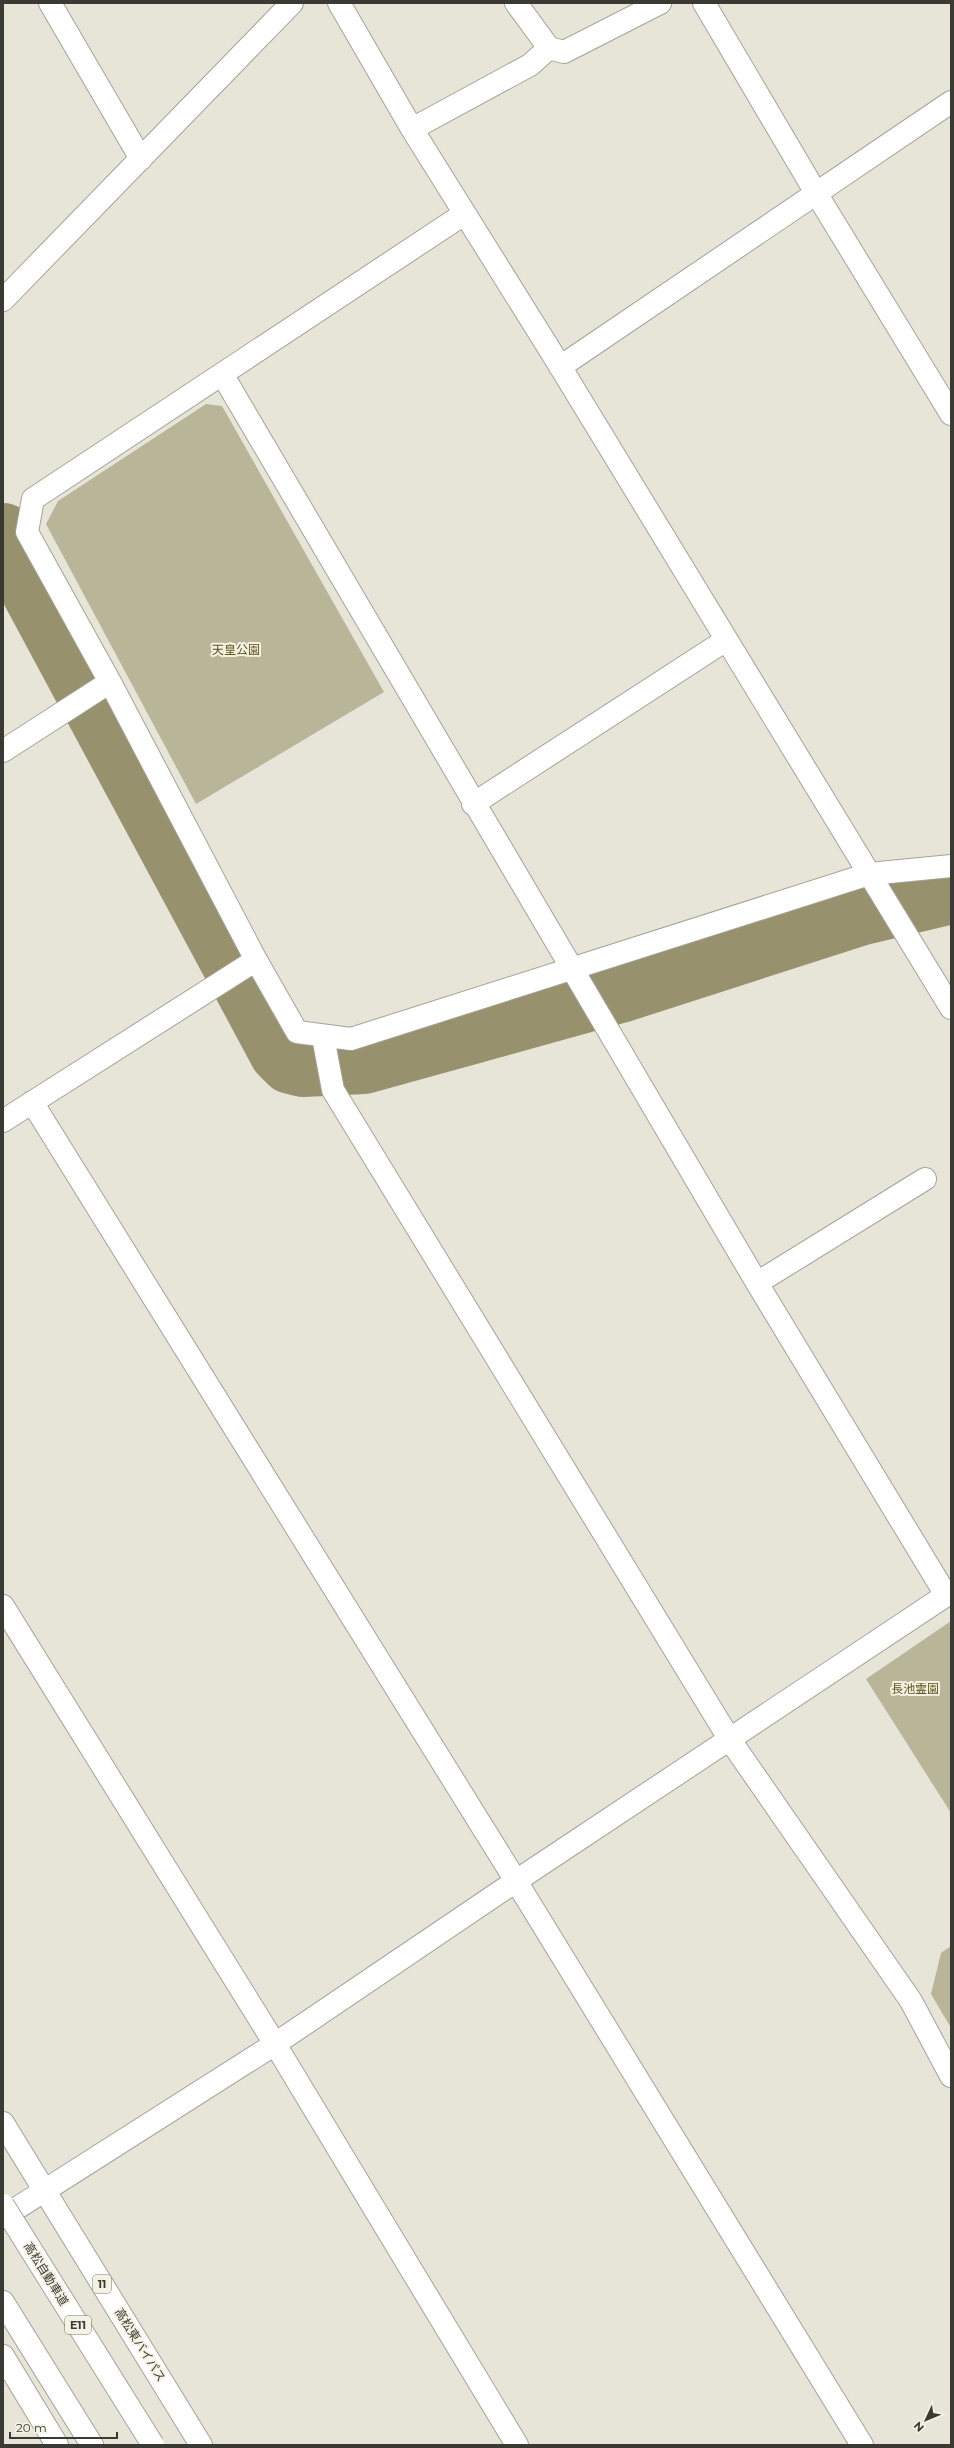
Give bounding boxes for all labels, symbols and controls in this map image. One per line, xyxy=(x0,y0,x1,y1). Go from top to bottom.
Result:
park label: 天皇公園 xyxy=(212,642,260,657)
park label: 長池霊園 xyxy=(891,1681,939,1696)
street label: 高松自動車道 xyxy=(21,2239,72,2308)
road number: 11 xyxy=(93,2275,111,2293)
street label: 高松東バイパス xyxy=(112,2305,169,2384)
road number: E11 xyxy=(65,2316,91,2334)
north arrow xyxy=(906,2400,946,2440)
scale bar xyxy=(10,2414,117,2440)
text: N xyxy=(911,2419,927,2435)
text: 20 m xyxy=(16,2420,47,2435)

